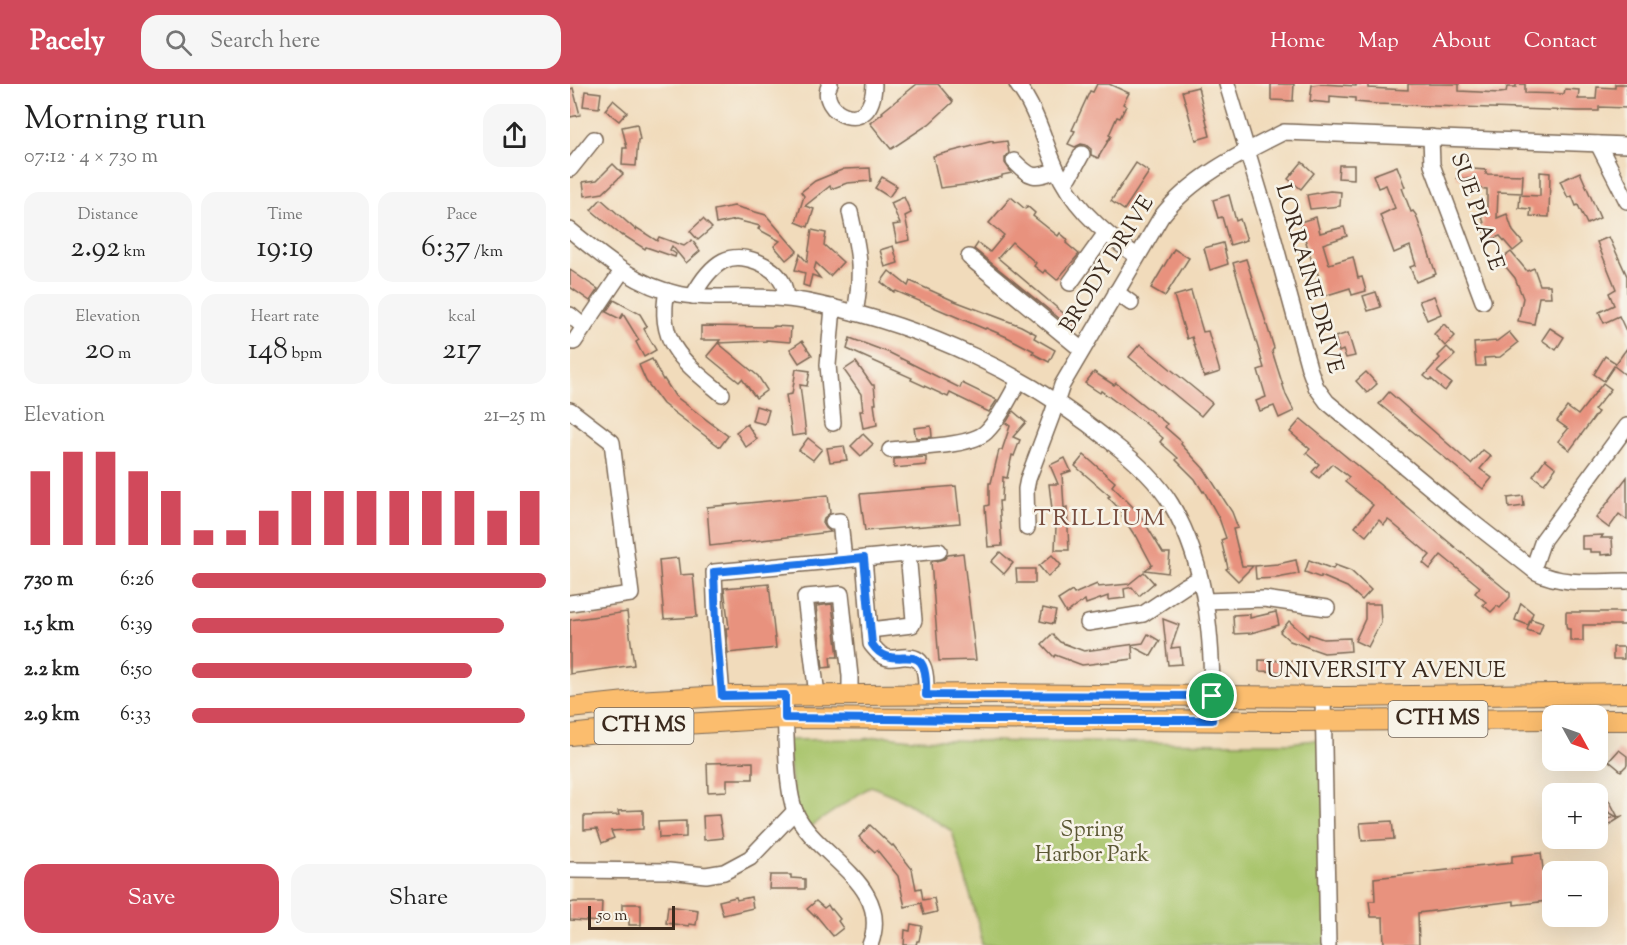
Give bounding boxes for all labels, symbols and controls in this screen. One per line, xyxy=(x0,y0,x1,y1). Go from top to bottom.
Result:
search box xyxy=(141,15,561,69)
text: Pacely xyxy=(30,22,105,62)
icon: search xyxy=(162,26,195,59)
text: Search here xyxy=(210,26,320,58)
text: Home xyxy=(1270,27,1325,57)
text: Map xyxy=(1358,27,1399,57)
text: About xyxy=(1432,27,1491,57)
text: Contact xyxy=(1524,27,1597,57)
text: Morning run xyxy=(24,96,206,144)
button: share xyxy=(483,104,546,167)
text: 07:12 · 4 × 730 m xyxy=(24,143,158,172)
street label: SUE PLACE xyxy=(1441,149,1511,275)
street label: LORRAINE DRIVE xyxy=(1266,181,1350,377)
street label: BRODY DRIVE xyxy=(1053,190,1163,340)
text: Distance xyxy=(78,204,138,227)
text: Time xyxy=(267,204,303,227)
text: Pace xyxy=(447,204,477,227)
text: 2.92 xyxy=(71,227,120,270)
text: 19:19 xyxy=(257,227,313,270)
text: 6:37 xyxy=(421,227,471,270)
text: km xyxy=(120,241,146,264)
text: /km xyxy=(471,241,503,264)
text: Elevation xyxy=(76,306,140,329)
text: Heart rate xyxy=(251,306,319,329)
text: kcal xyxy=(448,306,476,329)
text: 20 xyxy=(85,329,115,372)
text: 148 xyxy=(248,329,288,372)
text: 217 xyxy=(442,329,482,372)
text: m xyxy=(115,343,131,366)
text: bpm xyxy=(288,343,322,366)
text: Elevation xyxy=(24,402,105,431)
text: 21–25 m xyxy=(483,402,546,431)
district label: TRILLIUM xyxy=(1034,502,1166,536)
text: 730 m xyxy=(24,566,73,595)
text: 6:26 xyxy=(120,566,154,595)
text: 1.5 km xyxy=(24,611,74,640)
text: 6:39 xyxy=(120,611,153,640)
text: 2.2 km xyxy=(24,656,79,685)
text: 6:50 xyxy=(120,656,152,685)
street label: UNIVERSITY AVENUE xyxy=(1266,656,1506,688)
pin xyxy=(1186,670,1237,721)
icon: arrive xyxy=(1195,679,1228,712)
text: 2.9 km xyxy=(24,701,79,730)
text: 6:33 xyxy=(120,701,151,730)
road number: CTH MS xyxy=(1388,701,1488,737)
north arrow xyxy=(1542,705,1608,771)
map controls xyxy=(1542,705,1608,927)
road number: CTH MS xyxy=(595,708,694,744)
button: + xyxy=(1542,783,1608,849)
park label: Spring Harbor Park xyxy=(1035,815,1149,872)
button: − xyxy=(1542,861,1608,927)
button: Save xyxy=(24,864,279,933)
button: Share xyxy=(291,864,546,933)
scale bar xyxy=(588,903,675,930)
text: 50 m xyxy=(597,905,628,928)

